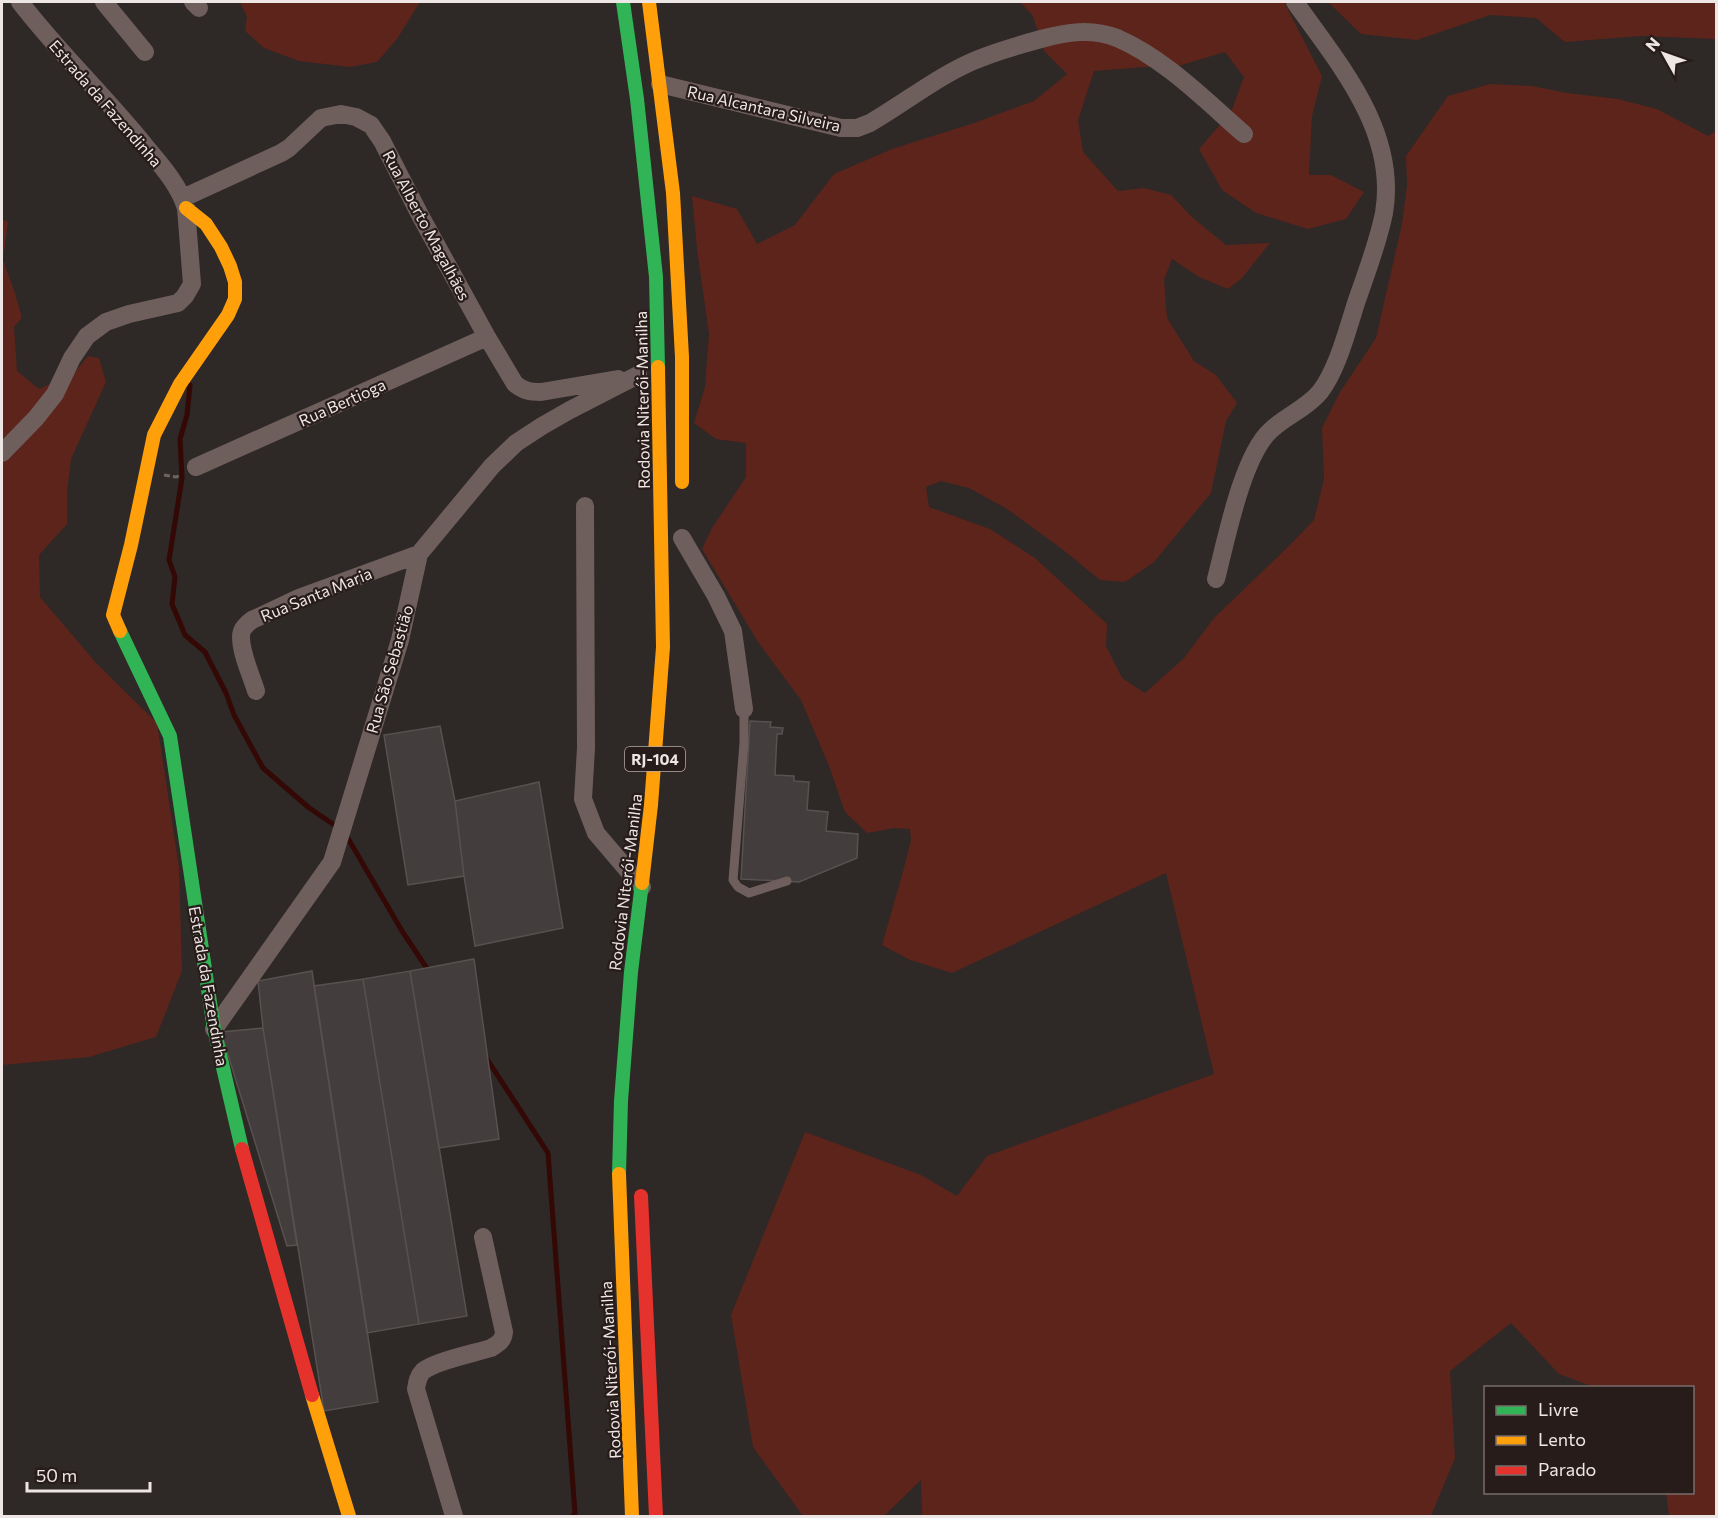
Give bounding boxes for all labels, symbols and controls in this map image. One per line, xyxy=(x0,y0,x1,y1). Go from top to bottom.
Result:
north arrow xyxy=(1634,24,1694,84)
text: N xyxy=(1641,33,1663,55)
street label: Estrada da Fazendinha xyxy=(46,36,166,170)
street label: Rua Alcantara Silveira xyxy=(685,81,843,135)
street label: Rua Alberto Magalhães xyxy=(379,147,475,303)
street label: Rodovia Niterói-Manilha xyxy=(631,311,653,489)
street label: Rua Bertioga xyxy=(296,374,388,430)
street label: Rua Santa Maria xyxy=(258,563,374,625)
street label: Rua São Sebastião xyxy=(362,603,416,735)
road number: RJ-104 xyxy=(625,747,685,771)
street label: Rodovia Niterói-Manilha xyxy=(605,793,645,971)
street label: Estrada da Fazendinha xyxy=(186,905,232,1067)
street label: Rodovia Niterói-Manilha xyxy=(596,1281,624,1459)
legend xyxy=(1484,1386,1694,1494)
text: Livre xyxy=(1538,1398,1579,1420)
text: Lento xyxy=(1538,1428,1586,1450)
scale bar xyxy=(27,1455,150,1493)
text: Parado xyxy=(1538,1458,1596,1480)
text: 50 m xyxy=(36,1464,77,1486)

